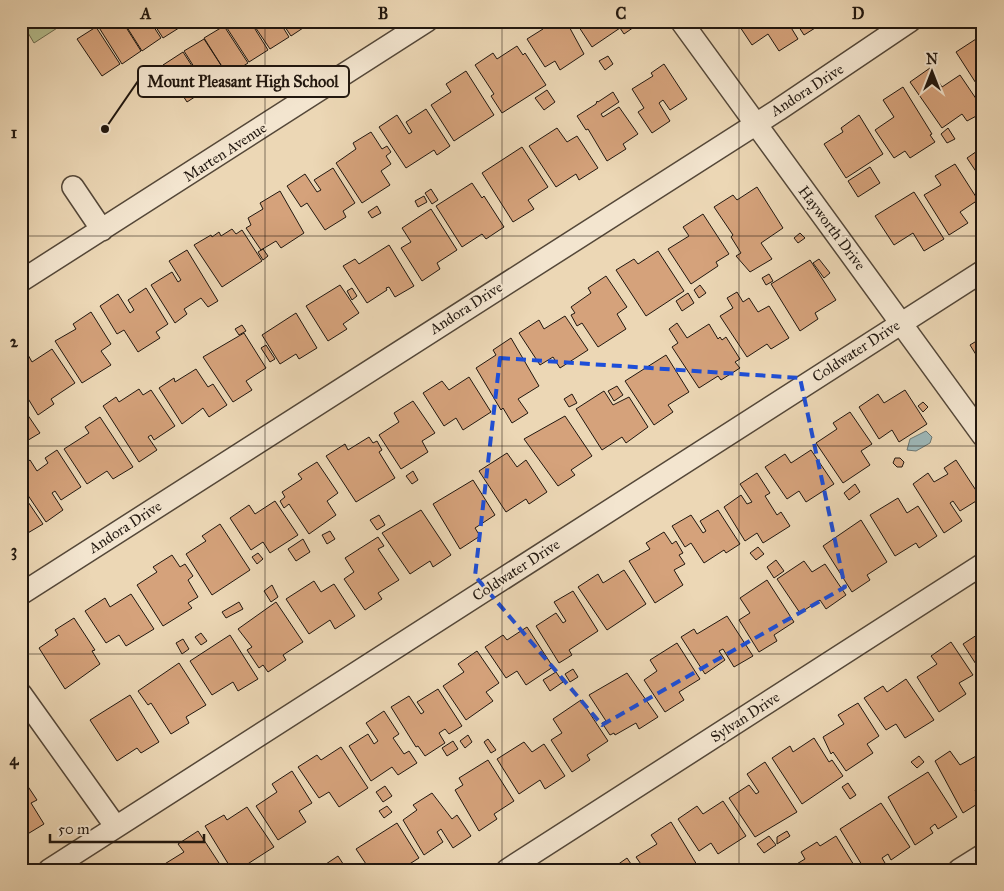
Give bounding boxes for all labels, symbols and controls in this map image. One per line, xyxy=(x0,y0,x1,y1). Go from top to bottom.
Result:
text: A xyxy=(140,4,152,23)
text: B xyxy=(378,4,388,23)
text: C xyxy=(616,4,627,23)
text: D xyxy=(852,4,865,23)
north arrow xyxy=(906,48,956,98)
text: N xyxy=(926,51,938,68)
street label: Andora Drive xyxy=(766,60,847,121)
callout: Mount Pleasant High School xyxy=(138,66,349,97)
text: Mount Pleasant High School xyxy=(147,72,339,92)
street label: Marten Avenue xyxy=(180,118,270,186)
text: 1 xyxy=(11,123,18,142)
street label: Hayworth Drive xyxy=(795,182,869,274)
street label: Andora Drive xyxy=(425,278,506,339)
street label: Coldwater Drive xyxy=(809,316,903,386)
text: 2 xyxy=(10,332,19,351)
street label: Andora Drive xyxy=(84,497,165,558)
street label: Coldwater Drive xyxy=(469,535,563,605)
text: 3 xyxy=(11,541,17,561)
street label: Sylvan Drive xyxy=(707,688,783,746)
text: 4 xyxy=(10,750,20,770)
scale bar xyxy=(50,811,204,843)
text: 50 m xyxy=(58,820,90,838)

